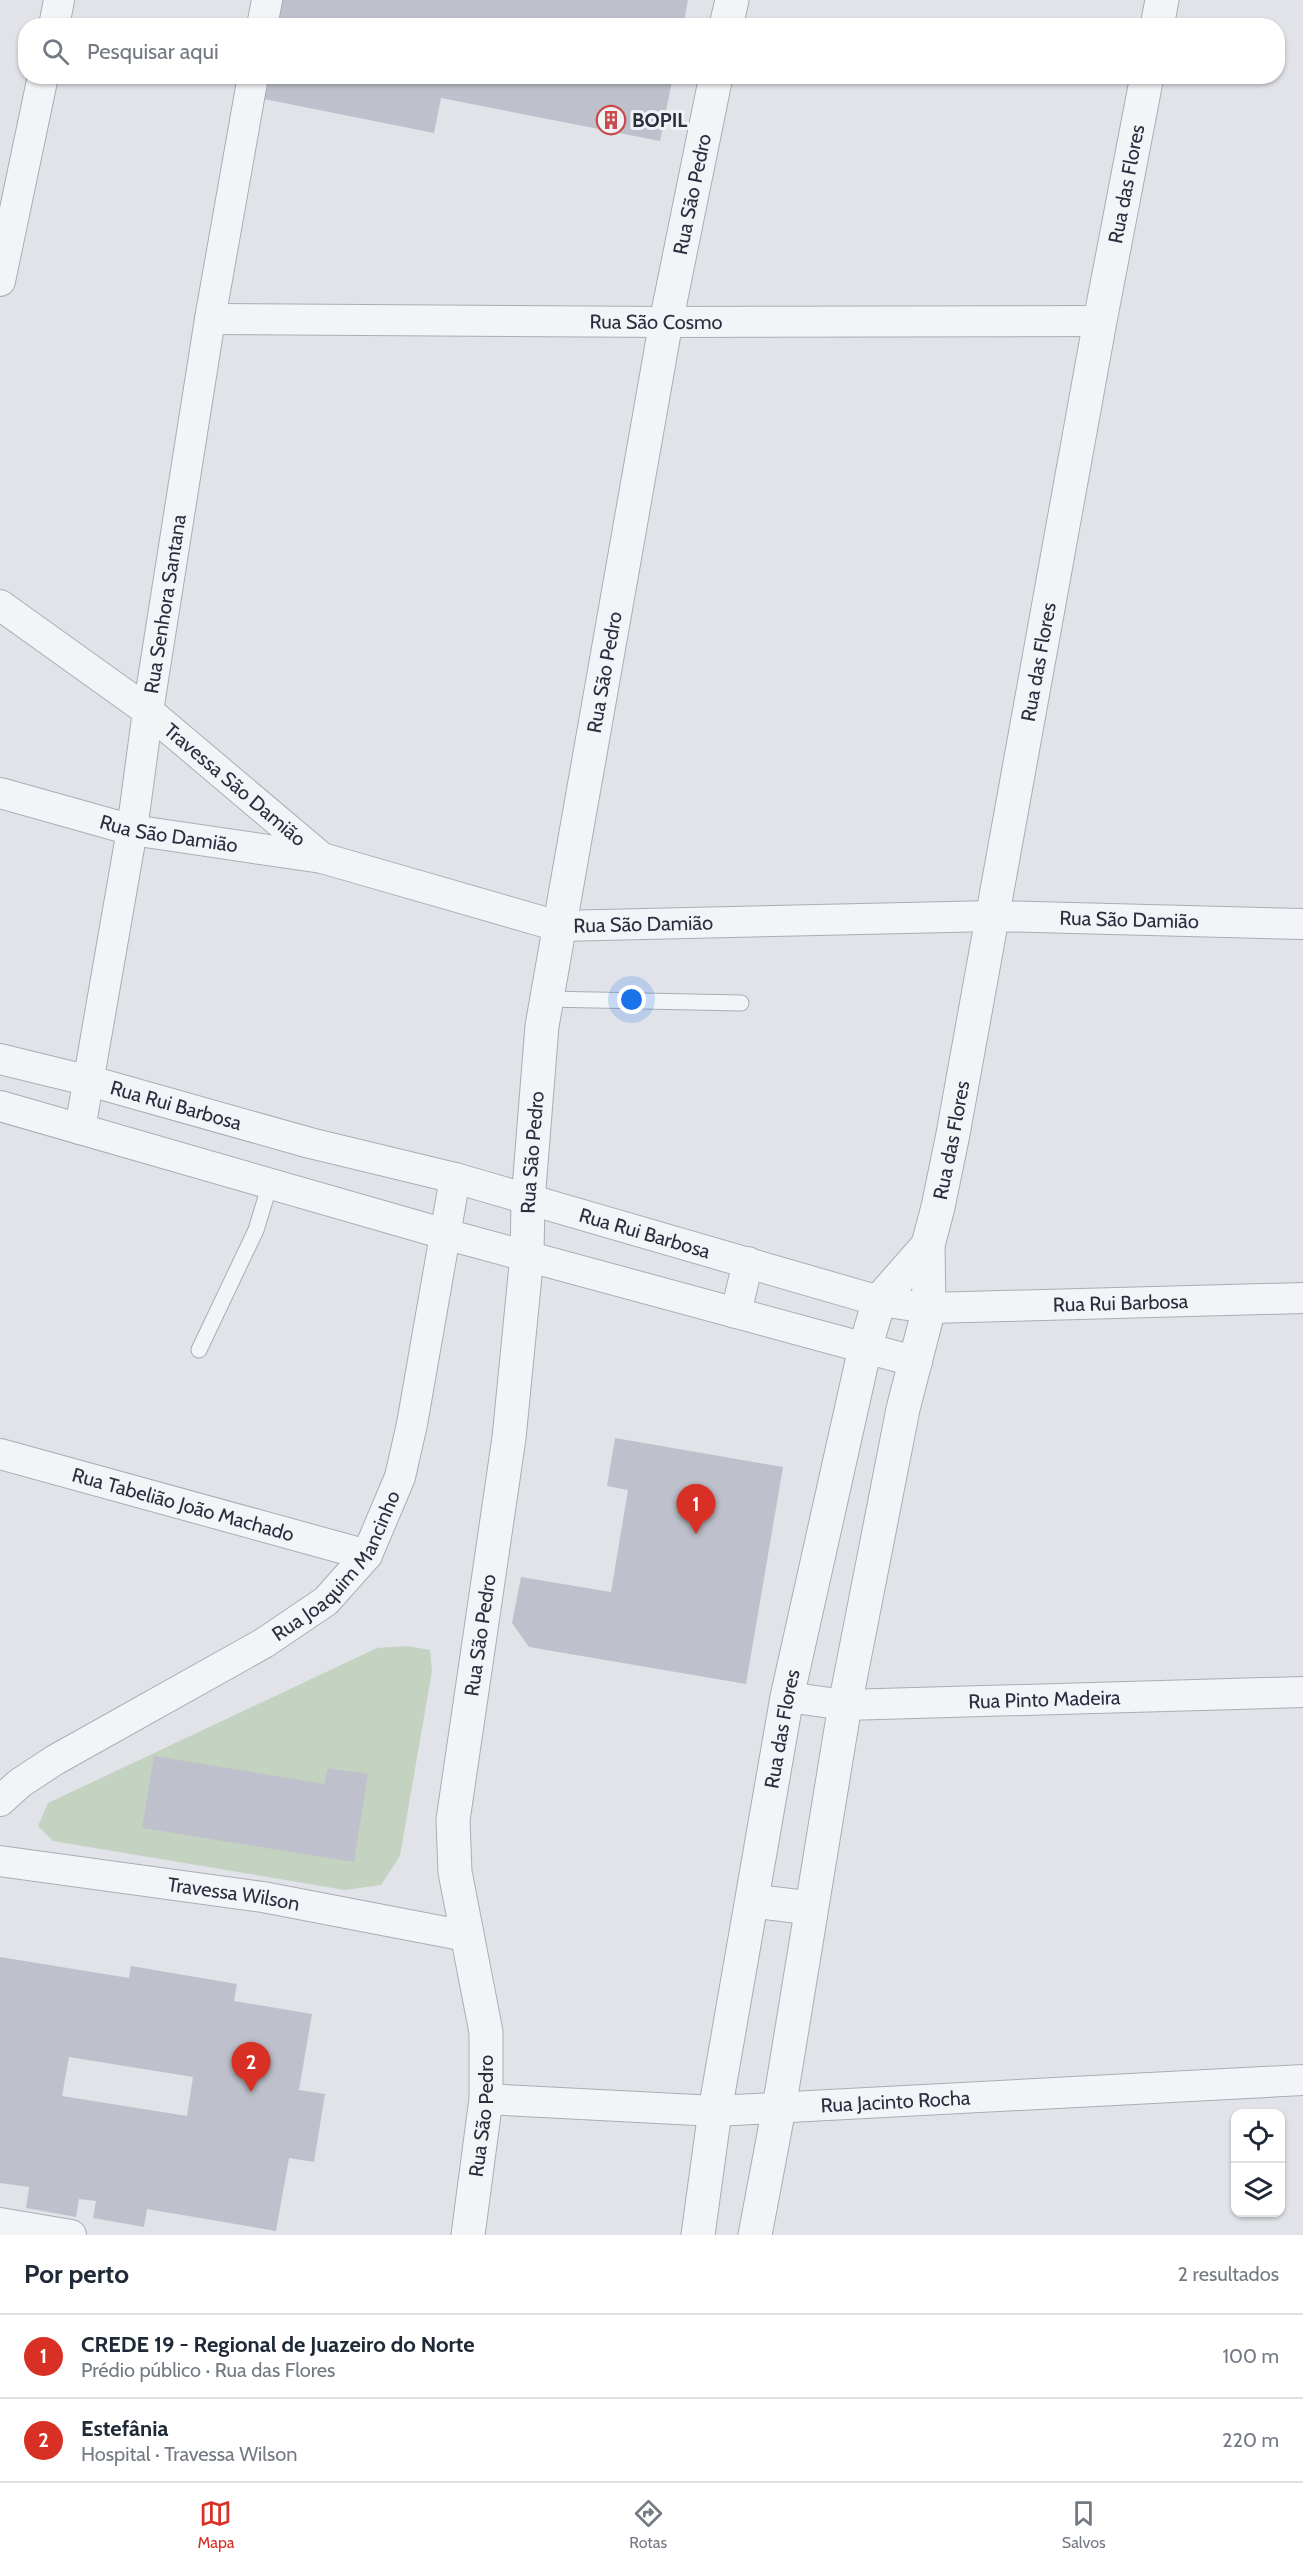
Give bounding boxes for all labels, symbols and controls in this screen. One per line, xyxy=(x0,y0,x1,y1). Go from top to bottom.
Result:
search box xyxy=(18,18,1285,84)
icon: search xyxy=(39,35,72,68)
text: Pesquisar aqui xyxy=(87,38,219,65)
building icon: BOPIL xyxy=(595,104,627,136)
place label: BOPIL xyxy=(632,108,687,132)
street label: Rua das Flores xyxy=(1103,123,1149,246)
street label: Rua São Pedro xyxy=(668,132,716,257)
street label: Rua São Cosmo xyxy=(589,309,723,334)
street label: Rua Senhora Santana xyxy=(139,512,191,695)
street label: Rua das Flores xyxy=(1016,601,1061,723)
street label: Rua São Pedro xyxy=(582,610,627,735)
street label: Travessa São Damião xyxy=(159,718,311,851)
street label: Rua São Damião xyxy=(97,810,239,857)
street label: Rua São Damião xyxy=(1059,906,1199,933)
street label: Rua São Damião xyxy=(573,910,713,938)
your location xyxy=(617,985,646,1014)
street label: Rua Rui Barbosa xyxy=(108,1075,245,1135)
street label: Rua das Flores xyxy=(928,1079,974,1202)
street label: Rua São Pedro xyxy=(516,1090,549,1214)
street label: Rua Rui Barbosa xyxy=(576,1203,714,1264)
street label: Rua Rui Barbosa xyxy=(1053,1289,1189,1317)
street label: Rua Tabelião João Machado xyxy=(69,1462,297,1546)
pin: 1 xyxy=(676,1484,716,1534)
street label: Rua Joaquim Mancinho xyxy=(267,1487,405,1646)
street label: Rua São Pedro xyxy=(459,1573,501,1698)
street label: Rua das Flores xyxy=(759,1667,805,1790)
street label: Rua Pinto Madeira xyxy=(968,1685,1121,1713)
street label: Travessa Wilson xyxy=(166,1872,302,1916)
pin: 2 xyxy=(232,2042,270,2092)
street label: Rua São Pedro xyxy=(464,2055,498,2178)
street label: Rua Jacinto Rocha xyxy=(820,2086,971,2117)
map controls xyxy=(1231,2109,1285,2217)
button: locate xyxy=(1231,2109,1285,2163)
button: layers xyxy=(1231,2163,1285,2217)
text: Por perto xyxy=(24,2258,129,2290)
text: 2 resultados xyxy=(1178,2262,1279,2286)
text: CREDE 19 - Regional de Juazeiro do Norte xyxy=(81,2331,475,2358)
text: 1 xyxy=(40,2344,47,2368)
text: 100 m xyxy=(1223,2344,1279,2368)
text: Prédio público · Rua das Flores xyxy=(81,2358,335,2382)
text: Estefânia xyxy=(81,2415,168,2442)
text: 2 xyxy=(38,2428,49,2452)
text: 220 m xyxy=(1222,2428,1279,2452)
text: Hospital · Travessa Wilson xyxy=(81,2442,297,2466)
tab: Mapa xyxy=(197,2497,235,2552)
tab: Rotas xyxy=(629,2497,667,2552)
tab: Salvos xyxy=(1062,2497,1106,2552)

